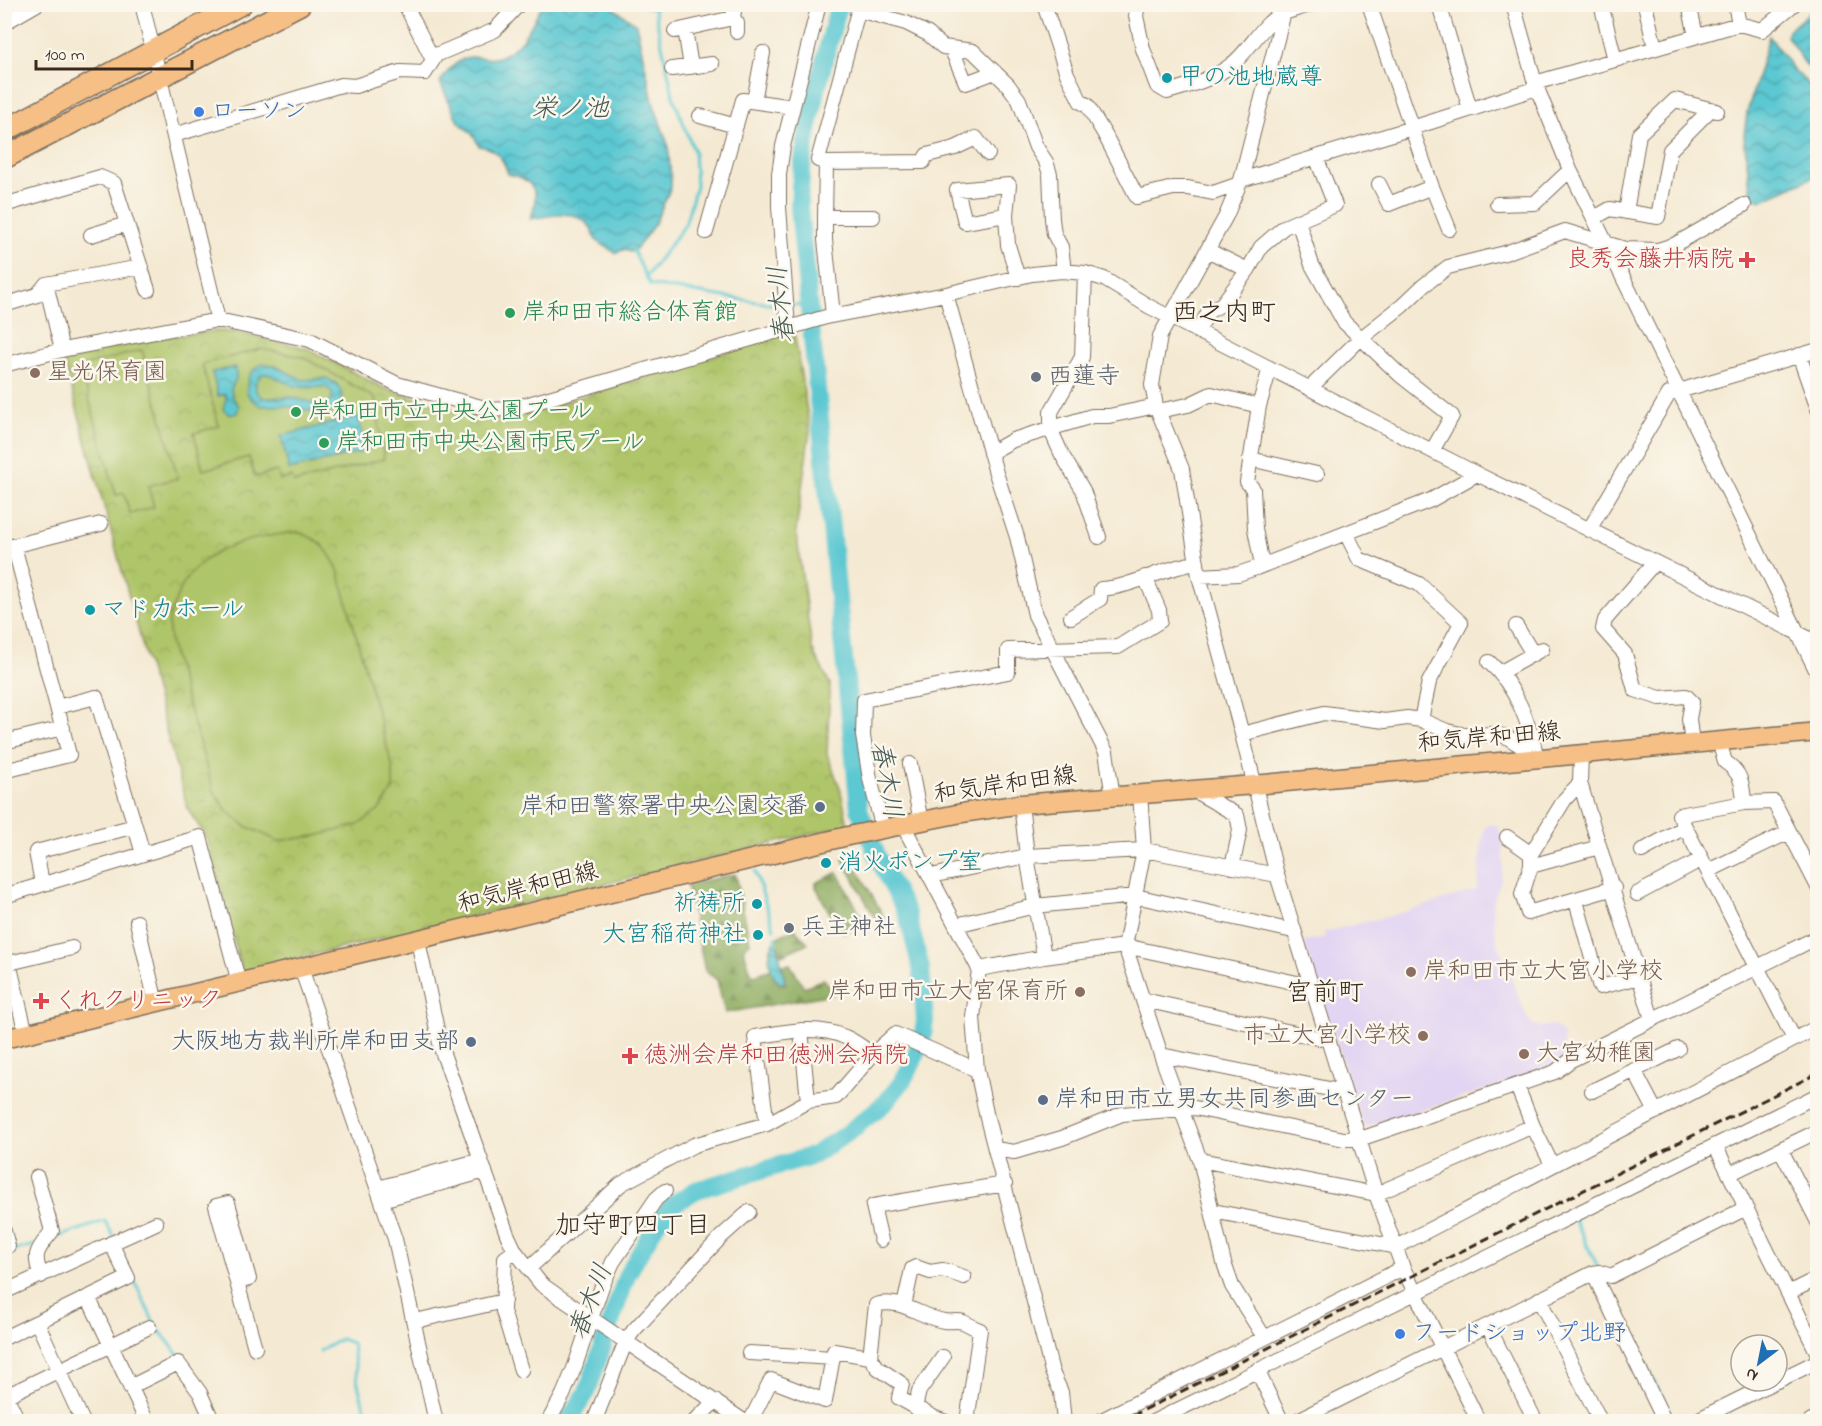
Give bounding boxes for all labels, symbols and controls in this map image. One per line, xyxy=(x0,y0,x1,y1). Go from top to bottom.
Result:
scale bar xyxy=(36,33,192,71)
text: 100 m xyxy=(45,43,85,69)
place label: 甲の池地蔵尊 xyxy=(1179,61,1323,96)
marker: 甲の池地蔵尊 xyxy=(1160,71,1174,85)
water label: 栄ノ池 xyxy=(531,91,610,129)
place label: ローソン xyxy=(211,95,307,130)
marker: ローソン xyxy=(192,105,206,119)
place label: 良秀会藤井病院 xyxy=(1566,243,1734,278)
marker: 良秀会藤井病院 xyxy=(1738,251,1756,269)
water label: 春木川 xyxy=(760,263,806,345)
district label: 西之内町 xyxy=(1172,295,1276,333)
place label: 岸和田市総合体育館 xyxy=(522,296,738,331)
marker: 岸和田市総合体育館 xyxy=(503,306,517,320)
place label: 星光保育園 xyxy=(47,356,167,391)
place label: 西蓮寺 xyxy=(1048,360,1120,395)
marker: 星光保育園 xyxy=(28,366,42,380)
marker: 西蓮寺 xyxy=(1029,370,1043,384)
place label: 岸和田市立中央公園プール xyxy=(308,395,593,430)
marker: 岸和田市立中央公園プール xyxy=(289,405,303,419)
place label: 岸和田市中央公園市民プール xyxy=(336,426,645,461)
marker: 岸和田市中央公園市民プール xyxy=(317,436,331,450)
place label: マドカホール xyxy=(102,593,245,628)
marker: マドカホール xyxy=(83,603,97,617)
street label: 和気岸和田線 xyxy=(1416,715,1562,763)
water label: 春木川 xyxy=(860,738,910,822)
street label: 和気岸和田線 xyxy=(931,759,1079,813)
place label: 岸和田警察署中央公園交番 xyxy=(520,790,808,825)
marker: 岸和田警察署中央公園交番 xyxy=(813,800,827,814)
place label: 消火ポンプ室 xyxy=(838,846,982,881)
street label: 和気岸和田線 xyxy=(454,855,602,923)
marker: 消火ポンプ室 xyxy=(819,856,833,870)
place label: 祈祷所 xyxy=(673,887,745,922)
marker: 祈祷所 xyxy=(750,897,764,911)
place label: 兵主神社 xyxy=(801,911,897,946)
place label: 大宮稲荷神社 xyxy=(602,918,746,953)
marker: 兵主神社 xyxy=(782,921,796,935)
marker: 大宮稲荷神社 xyxy=(751,928,765,942)
place label: 岸和田市立大宮小学校 xyxy=(1423,955,1663,990)
marker: 岸和田市立大宮小学校 xyxy=(1404,965,1418,979)
place label: 岸和田市立大宮保育所 xyxy=(828,975,1068,1010)
district label: 宮前町 xyxy=(1286,975,1364,1013)
place label: くれクリニック xyxy=(54,984,222,1019)
marker: 岸和田市立大宮保育所 xyxy=(1073,985,1087,999)
marker: くれクリニック xyxy=(32,992,50,1010)
place label: 市立大宮小学校 xyxy=(1243,1019,1411,1054)
place label: 大阪地方裁判所岸和田支部 xyxy=(171,1025,459,1060)
marker: 市立大宮小学校 xyxy=(1416,1029,1430,1043)
marker: 大阪地方裁判所岸和田支部 xyxy=(464,1035,478,1049)
place label: 大宮幼稚園 xyxy=(1536,1037,1656,1072)
place label: 徳洲会岸和田徳洲会病院 xyxy=(644,1039,908,1074)
marker: 徳洲会岸和田徳洲会病院 xyxy=(621,1047,639,1065)
marker: 大宮幼稚園 xyxy=(1517,1047,1531,1061)
place label: 岸和田市立男女共同参画センター xyxy=(1055,1083,1414,1118)
marker: 岸和田市立男女共同参画センター xyxy=(1036,1093,1050,1107)
district label: 加守町四丁目 xyxy=(555,1208,711,1246)
water label: 春木川 xyxy=(560,1259,624,1345)
place label: フードショップ北野 xyxy=(1412,1317,1627,1352)
marker: フードショップ北野 xyxy=(1393,1327,1407,1341)
north arrow xyxy=(1729,1333,1789,1393)
text: N xyxy=(1741,1361,1763,1387)

